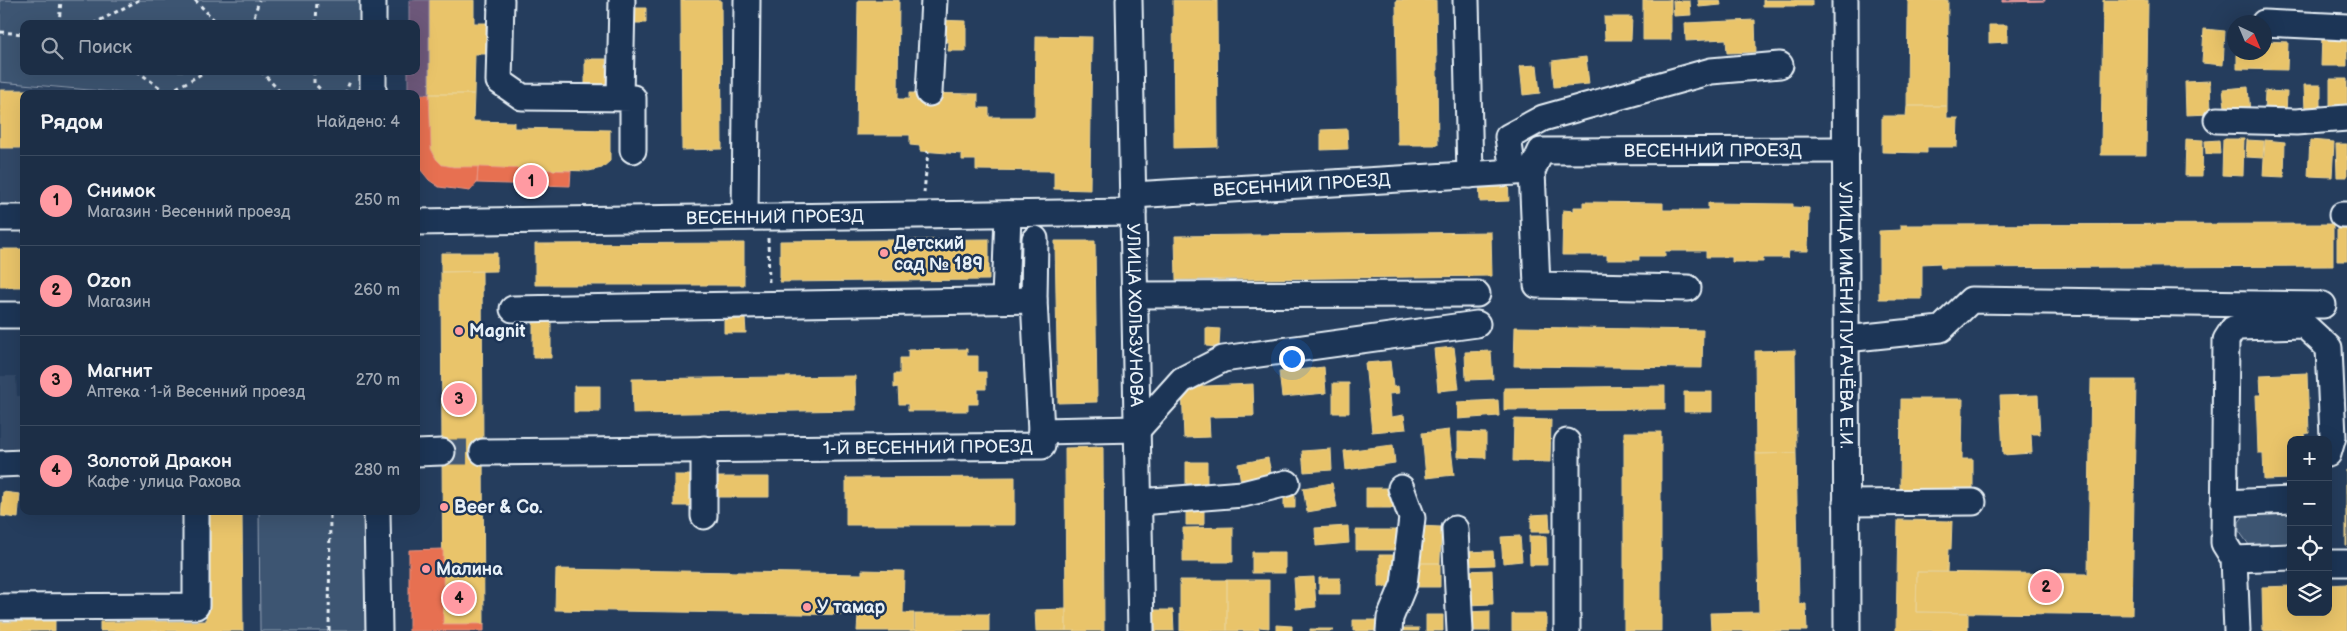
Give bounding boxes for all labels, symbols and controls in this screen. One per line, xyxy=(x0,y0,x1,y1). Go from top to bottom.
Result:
north arrow xyxy=(2227,15,2272,60)
search box xyxy=(20,20,420,75)
icon: search xyxy=(38,34,66,62)
text: Поиск xyxy=(78,36,132,59)
text: Рядом xyxy=(40,110,103,135)
text: Найдено: 4 xyxy=(316,113,400,132)
street label: ВЕСЕННИЙ ПРОЕЗД xyxy=(1624,140,1802,162)
pin: 1 xyxy=(515,162,547,200)
street label: ВЕСЕННИЙ ПРОЕЗД xyxy=(1212,170,1392,201)
text: Снимок xyxy=(87,180,155,203)
street label: УЛИЦА ИМЕНИ ПУГАЧЁВА Е.И. xyxy=(1835,181,1857,449)
text: 1 xyxy=(53,191,59,210)
text: 250 m xyxy=(354,191,400,210)
text: Магазин · Весенний проезд xyxy=(87,203,291,222)
street label: ВЕСЕННИЙ ПРОЕЗД xyxy=(686,206,864,229)
street label: УЛИЦА ХОЛЬЗУНОВА xyxy=(1122,223,1147,407)
place label: Детский сад № 189 xyxy=(894,233,983,275)
marker: Детский сад № 189 xyxy=(878,247,890,259)
text: Ozon xyxy=(87,270,131,293)
text: 2 xyxy=(51,281,61,300)
text: 260 m xyxy=(354,281,400,300)
text: Магазин xyxy=(87,293,151,312)
place label: Magnit xyxy=(469,321,526,342)
marker: Magnit xyxy=(453,325,465,337)
your location xyxy=(1279,346,1305,372)
text: Магнит xyxy=(87,360,152,383)
text: 3 xyxy=(51,371,61,390)
text: 270 m xyxy=(356,371,400,390)
pin: 3 xyxy=(443,380,475,418)
text: Аптека · 1-й Весенний проезд xyxy=(87,383,305,402)
street label: 1-Й ВЕСЕННИЙ ПРОЕЗД xyxy=(823,436,1033,459)
map controls xyxy=(2287,436,2332,616)
button: + xyxy=(2287,436,2332,481)
text: Золотой Дракон xyxy=(87,450,232,473)
text: 4 xyxy=(51,461,61,480)
text: 280 m xyxy=(354,461,400,480)
text: Кафе · улица Рахова xyxy=(87,473,241,492)
button: − xyxy=(2287,481,2332,526)
place label: Beer & Co. xyxy=(454,497,543,518)
marker: Beer & Co. xyxy=(438,501,450,513)
button: locate xyxy=(2287,526,2332,571)
place label: Малина xyxy=(436,559,503,580)
marker: Малина xyxy=(420,563,432,575)
pin: 2 xyxy=(2030,568,2062,606)
button: layers xyxy=(2287,571,2332,616)
pin: 4 xyxy=(443,579,475,617)
place label: У тамар xyxy=(817,597,885,618)
marker: У тамар xyxy=(801,601,813,613)

